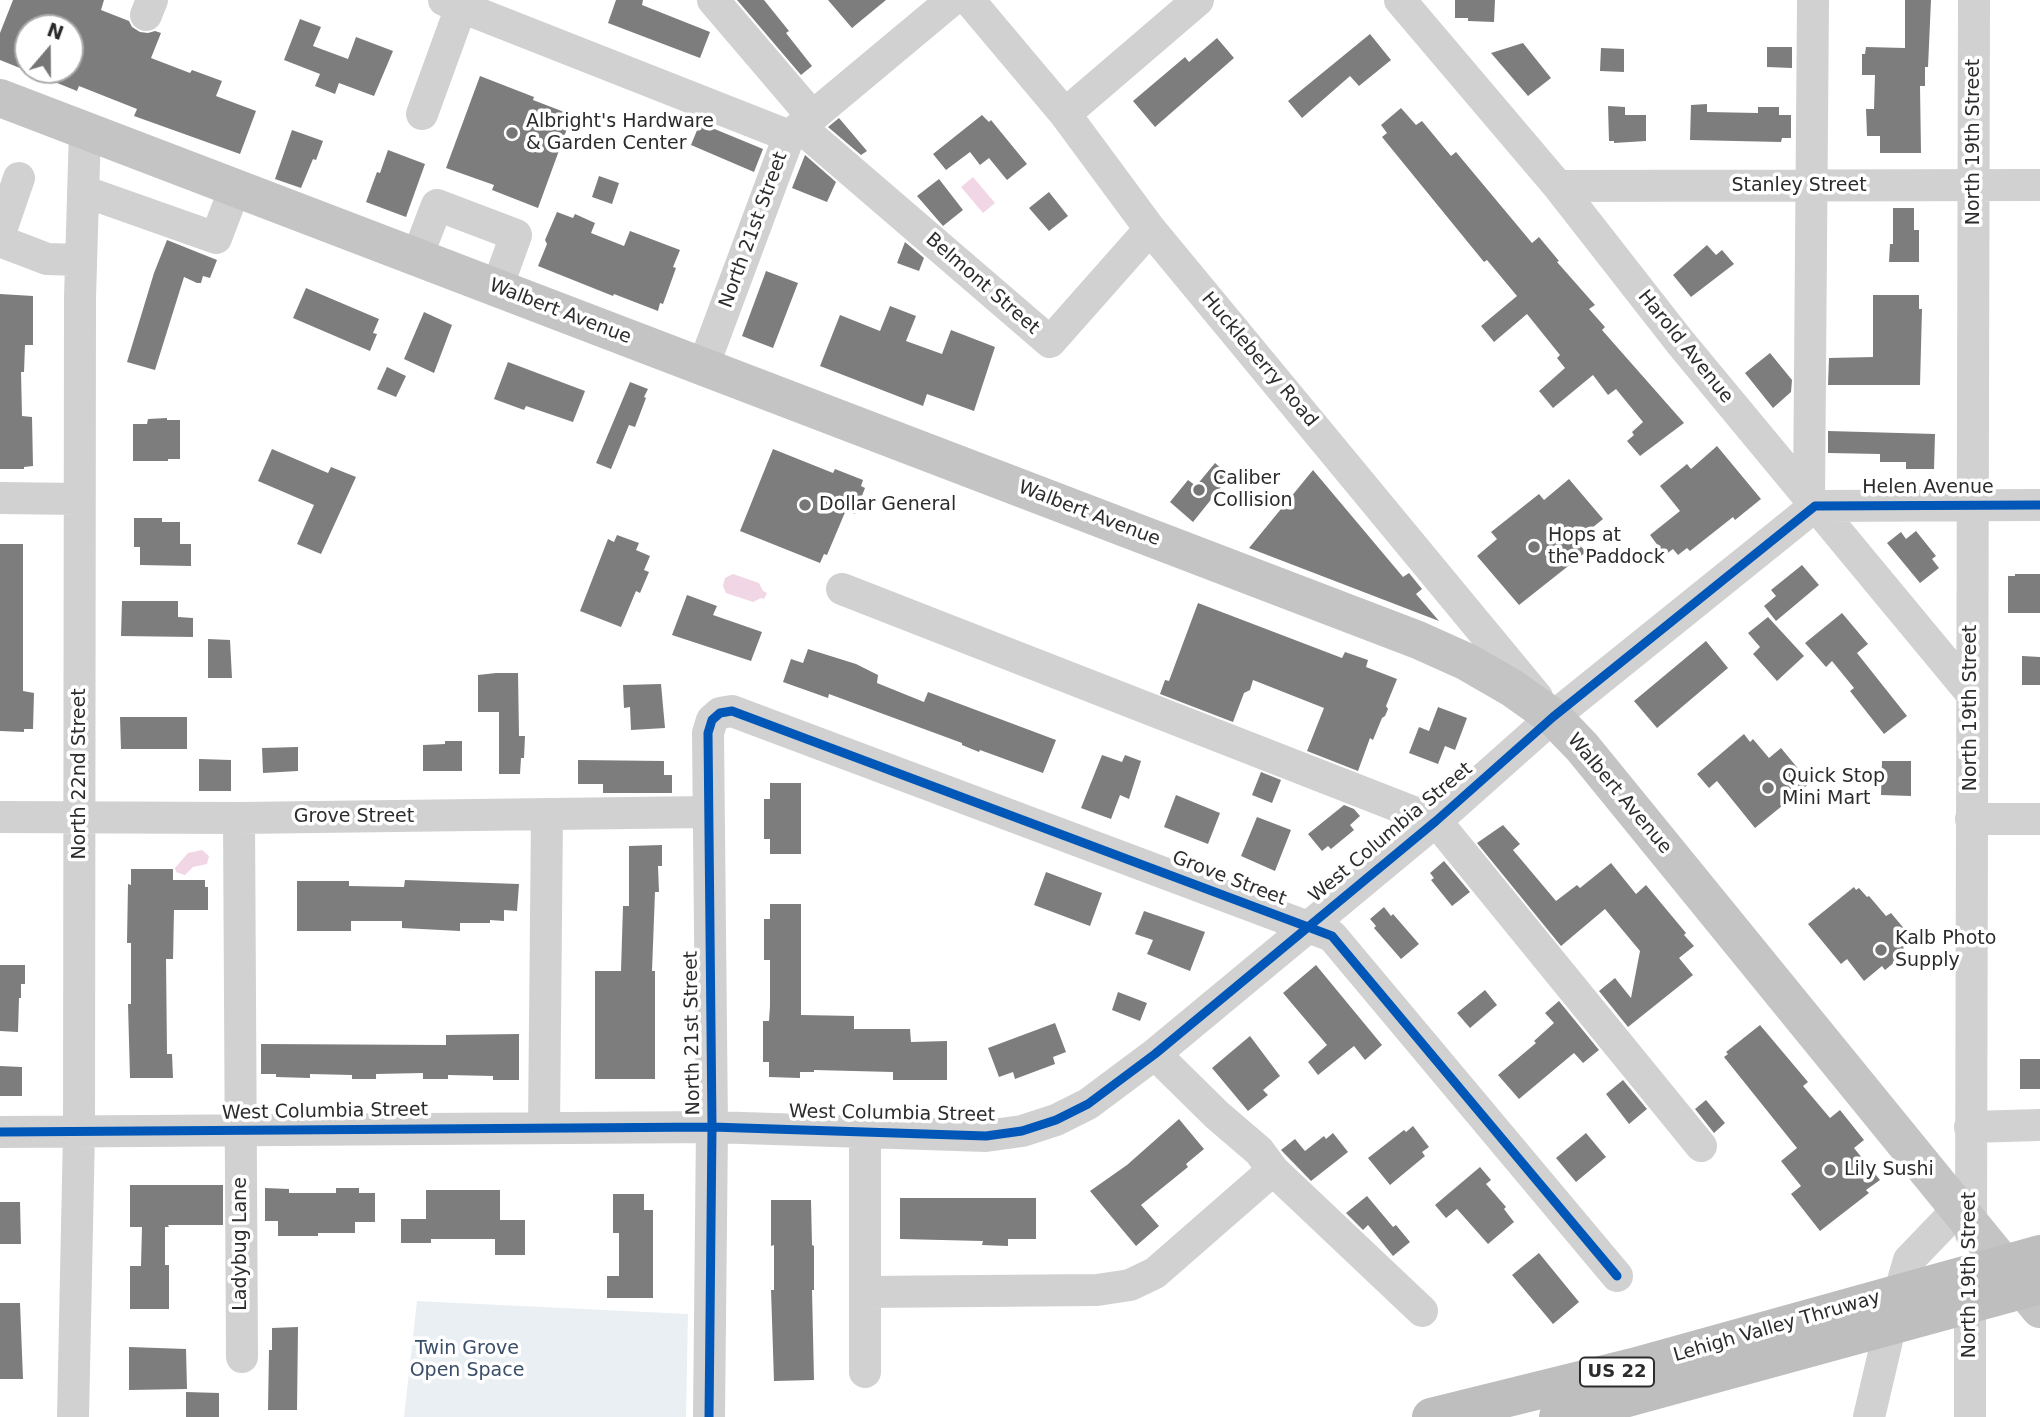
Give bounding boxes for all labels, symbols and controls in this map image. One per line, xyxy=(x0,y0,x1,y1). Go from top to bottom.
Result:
north arrow xyxy=(14,14,84,84)
text: N xyxy=(44,18,67,44)
street label: North 19th Street xyxy=(1963,59,1985,225)
place label: Albright's Hardware & Garden Center xyxy=(526,111,714,155)
marker: Albright's Hardware & Garden Center xyxy=(504,125,520,141)
street label: North 21st Street xyxy=(715,149,793,311)
street label: Stanley Street xyxy=(1731,175,1867,197)
street label: Belmont Street xyxy=(920,228,1044,340)
street label: Walbert Avenue xyxy=(486,274,634,350)
street label: Harold Avenue xyxy=(1632,286,1738,408)
street label: Huckleberry Road xyxy=(1196,288,1322,432)
place label: Caliber Collision xyxy=(1213,468,1293,512)
street label: Walbert Avenue xyxy=(1015,476,1163,552)
street label: Helen Avenue xyxy=(1862,477,1994,499)
marker: Caliber Collision xyxy=(1191,482,1207,498)
place label: Dollar General xyxy=(819,494,956,516)
marker: Dollar General xyxy=(797,497,813,513)
place label: Hops at the Paddock xyxy=(1548,525,1665,569)
marker: Hops at the Paddock xyxy=(1526,539,1542,555)
street label: North 19th Street xyxy=(1960,625,1982,791)
street label: North 22nd Street xyxy=(69,688,91,860)
street label: Walbert Avenue xyxy=(1562,729,1676,859)
street label: West Columbia Street xyxy=(1305,758,1477,908)
place label: Quick Stop Mini Mart xyxy=(1782,766,1885,810)
marker: Quick Stop Mini Mart xyxy=(1760,780,1776,796)
street label: Grove Street xyxy=(294,806,414,828)
street label: Grove Street xyxy=(1169,847,1289,911)
place label: Kalb Photo Supply xyxy=(1895,928,1996,972)
marker: Kalb Photo Supply xyxy=(1873,942,1889,958)
street label: North 21st Street xyxy=(680,951,706,1115)
street label: West Columbia Street xyxy=(222,1099,428,1125)
street label: West Columbia Street xyxy=(789,1101,995,1127)
place label: Lily Sushi xyxy=(1844,1159,1934,1181)
marker: Lily Sushi xyxy=(1822,1162,1838,1178)
street label: Ladybug Lane xyxy=(230,1177,252,1311)
street label: North 19th Street xyxy=(1959,1192,1981,1358)
street label: Lehigh Valley Thruway xyxy=(1671,1287,1883,1367)
park label: Twin Grove Open Space xyxy=(410,1338,524,1382)
road number: US 22 xyxy=(1580,1358,1654,1386)

